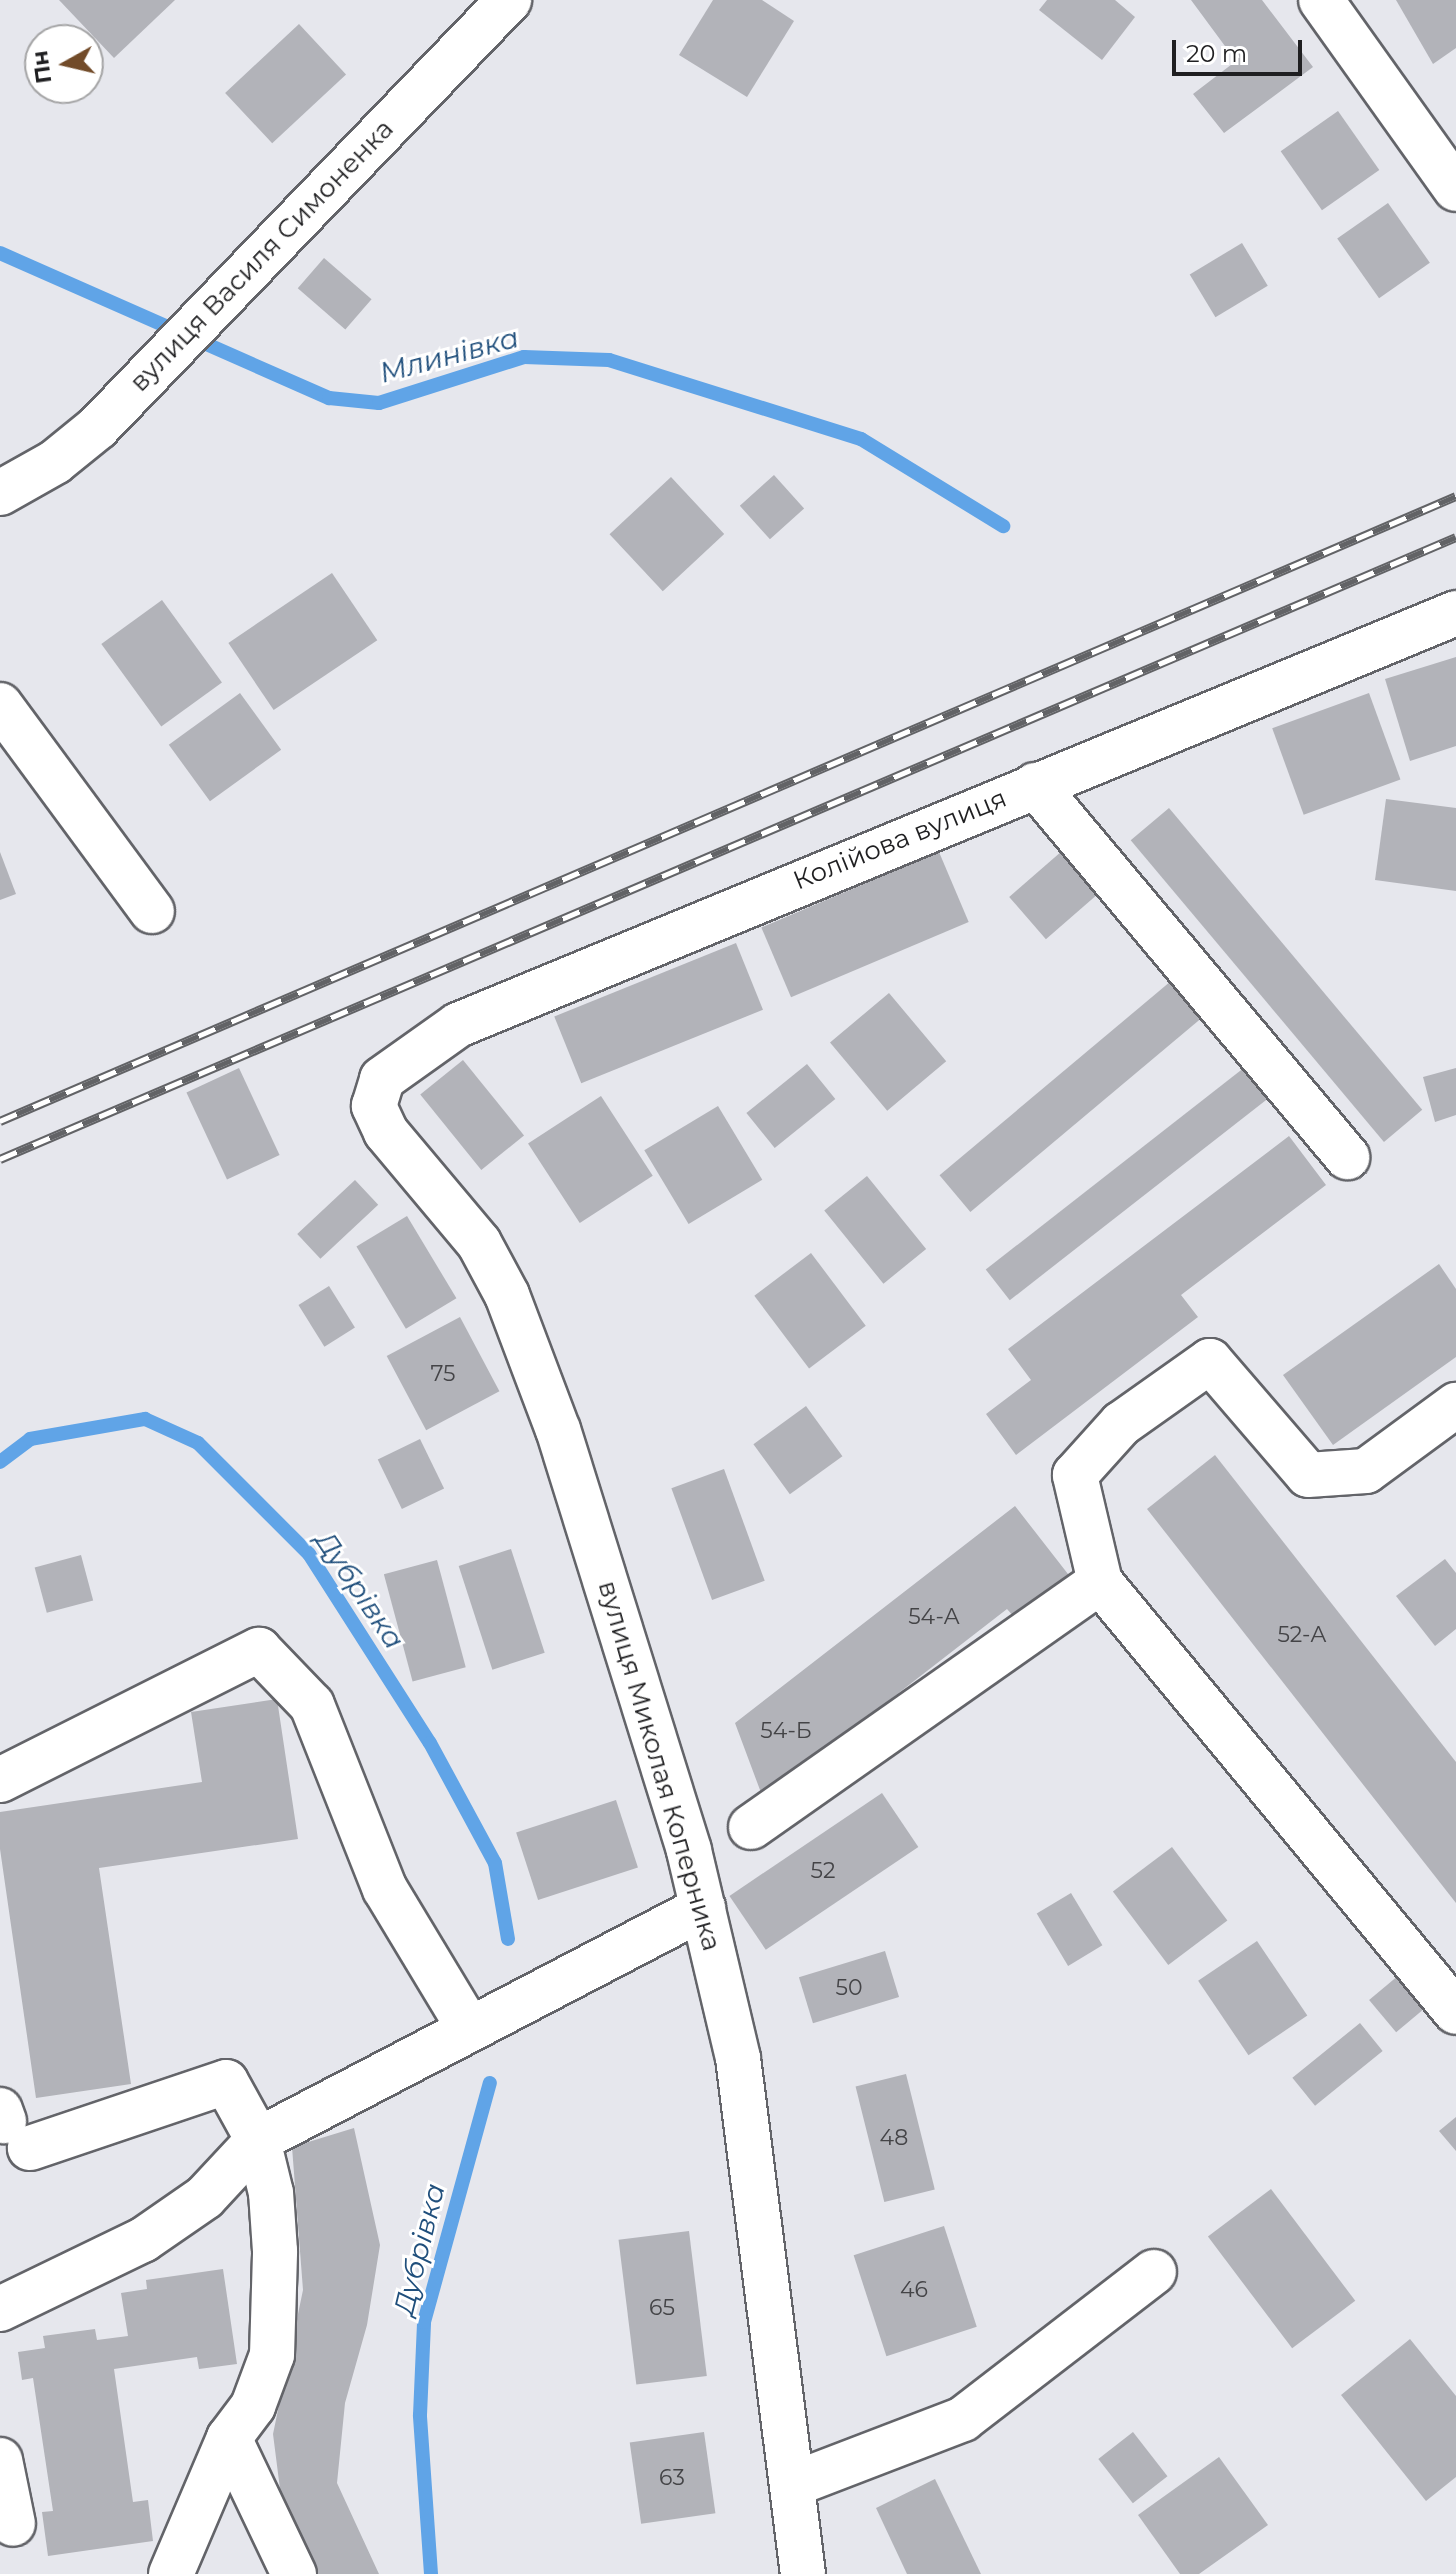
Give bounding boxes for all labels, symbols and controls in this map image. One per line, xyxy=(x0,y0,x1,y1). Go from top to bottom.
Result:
north arrow xyxy=(24,24,104,104)
scale bar xyxy=(1176,24,1306,74)
text: 20 m xyxy=(1186,39,1247,68)
text: Пн xyxy=(26,49,57,85)
street label: вулиця Василя Симоненка xyxy=(124,114,400,398)
water label: Млинівка xyxy=(376,320,522,390)
street label: Колійова вулиця xyxy=(789,783,1011,897)
house number: 75 xyxy=(431,1361,455,1387)
water label: Дубрівка xyxy=(309,1525,411,1655)
street label: вулиця Миколая Коперника xyxy=(591,1577,727,1955)
house number: 54-А xyxy=(908,1604,960,1630)
house number: 52-А xyxy=(1277,1622,1327,1648)
house number: 54-Б xyxy=(760,1718,812,1744)
house number: 52 xyxy=(811,1858,835,1884)
house number: 50 xyxy=(835,1975,863,2001)
house number: 48 xyxy=(880,2125,908,2151)
water label: Дубрівка xyxy=(386,2180,452,2318)
house number: 46 xyxy=(900,2277,928,2303)
house number: 65 xyxy=(649,2295,675,2321)
house number: 63 xyxy=(659,2465,685,2491)

